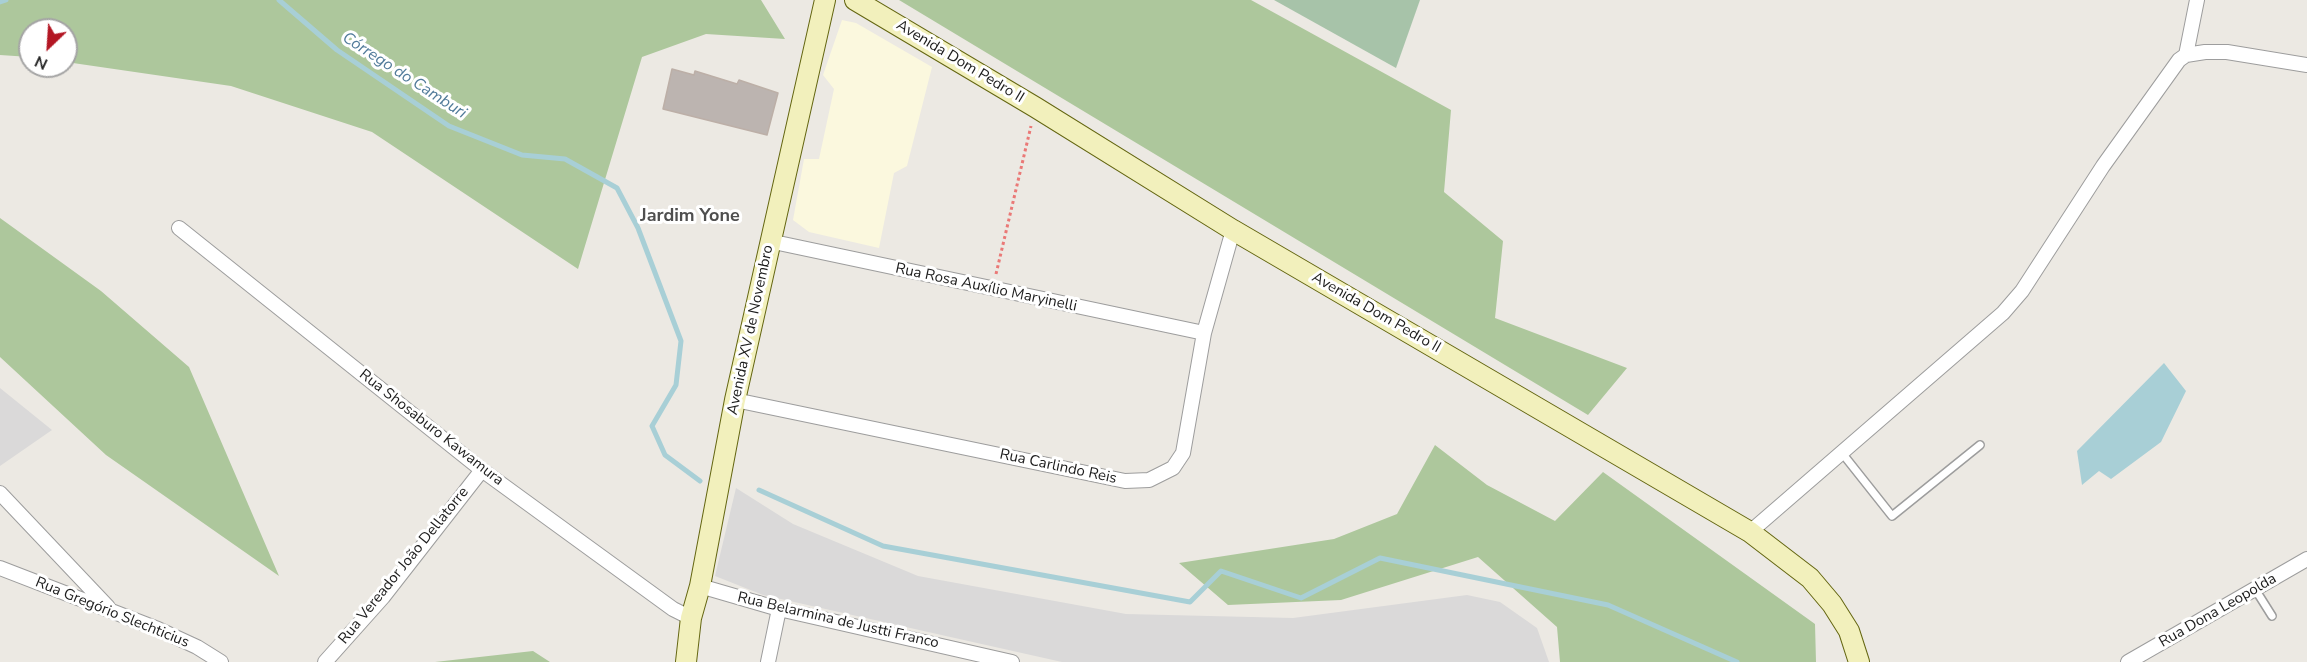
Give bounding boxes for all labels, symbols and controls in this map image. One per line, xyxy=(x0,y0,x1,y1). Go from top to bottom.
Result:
street label: Avenida Dom Pedro II xyxy=(893,17,1027,107)
north arrow xyxy=(18,18,78,78)
water label: Córrego do Camburi xyxy=(338,29,470,123)
text: N xyxy=(31,50,51,75)
district label: Jardim Yone xyxy=(640,206,740,228)
street label: Avenida XV de Novembro xyxy=(724,243,778,417)
street label: Rua Rosa Auxílio Maryinelli xyxy=(894,260,1078,316)
street label: Avenida Dom Pedro II xyxy=(1308,269,1444,357)
street label: Rua Shosaburo Kawamura xyxy=(355,366,507,490)
street label: Rua Carlindo Reis xyxy=(998,446,1118,488)
street label: Rua Vereador João Dellatorre xyxy=(335,484,473,648)
street label: Rua Dona Leopolda xyxy=(2156,570,2280,652)
street label: Rua Gregório Slechticius xyxy=(32,574,192,652)
street label: Rua Belarmina de Justti Franco xyxy=(735,589,941,653)

